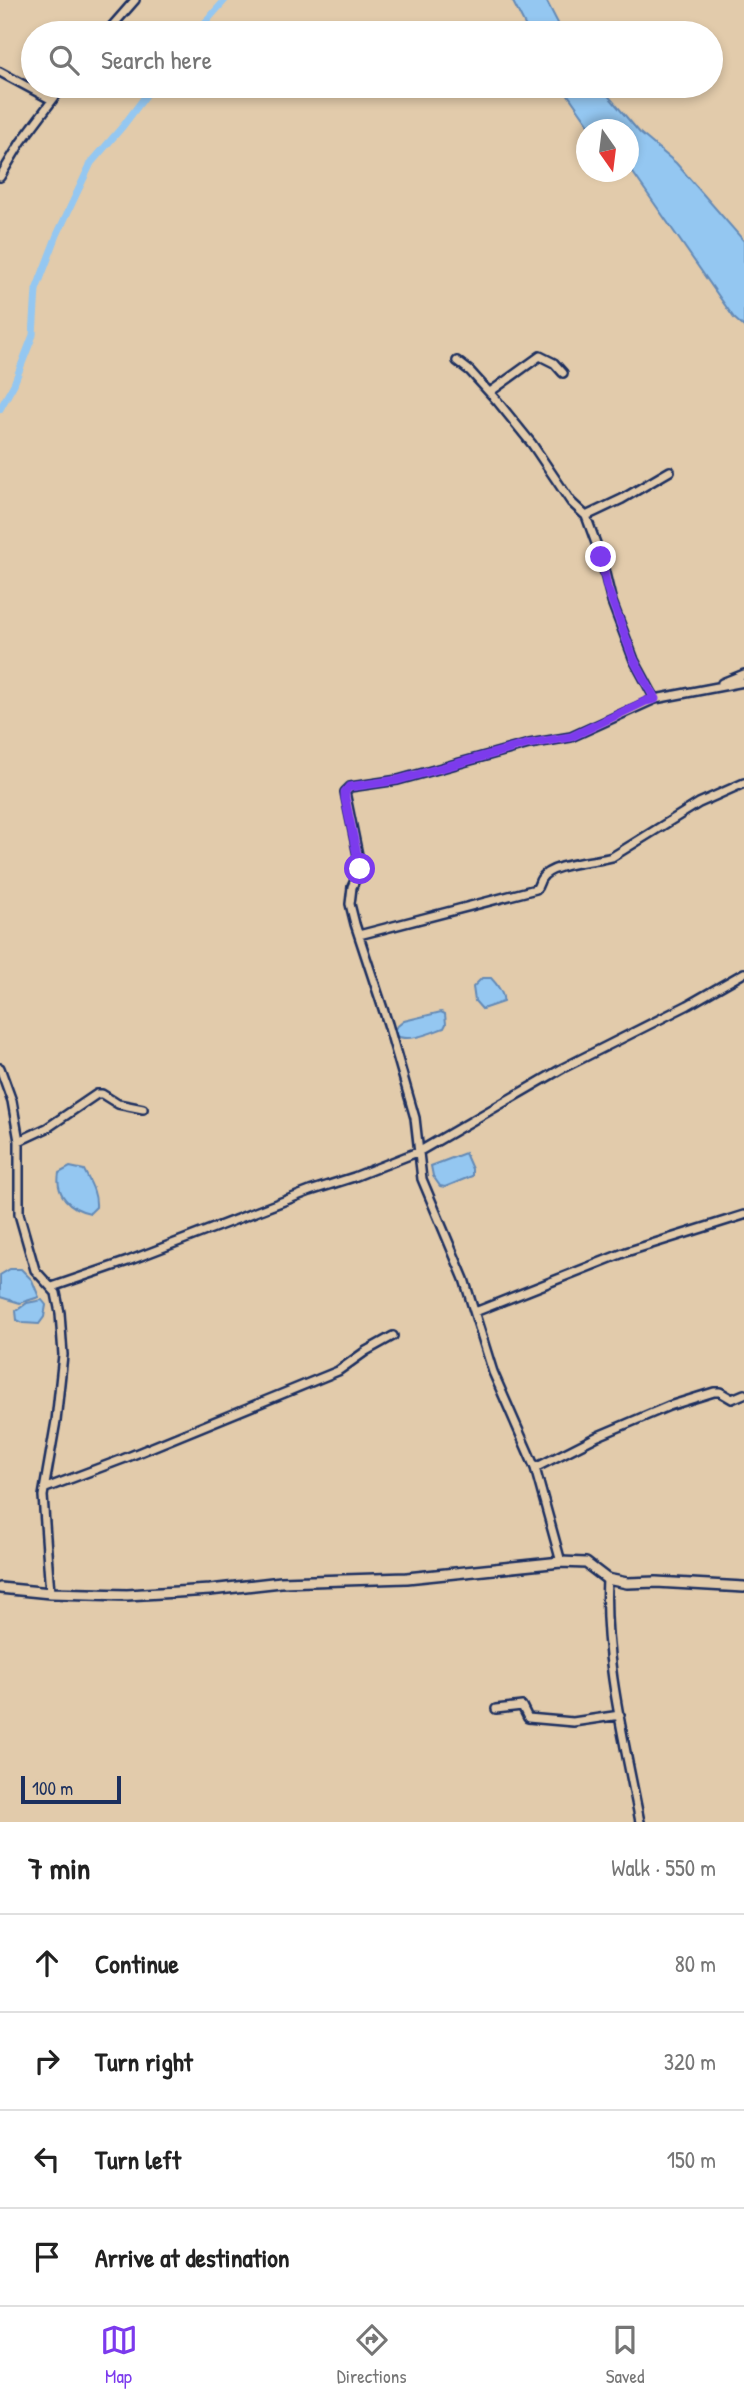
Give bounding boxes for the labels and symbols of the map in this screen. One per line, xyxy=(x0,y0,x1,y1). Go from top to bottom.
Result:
north arrow xyxy=(576,119,639,182)
route end xyxy=(585,541,616,572)
route start xyxy=(344,853,375,884)
scale bar xyxy=(21,1773,121,1805)

